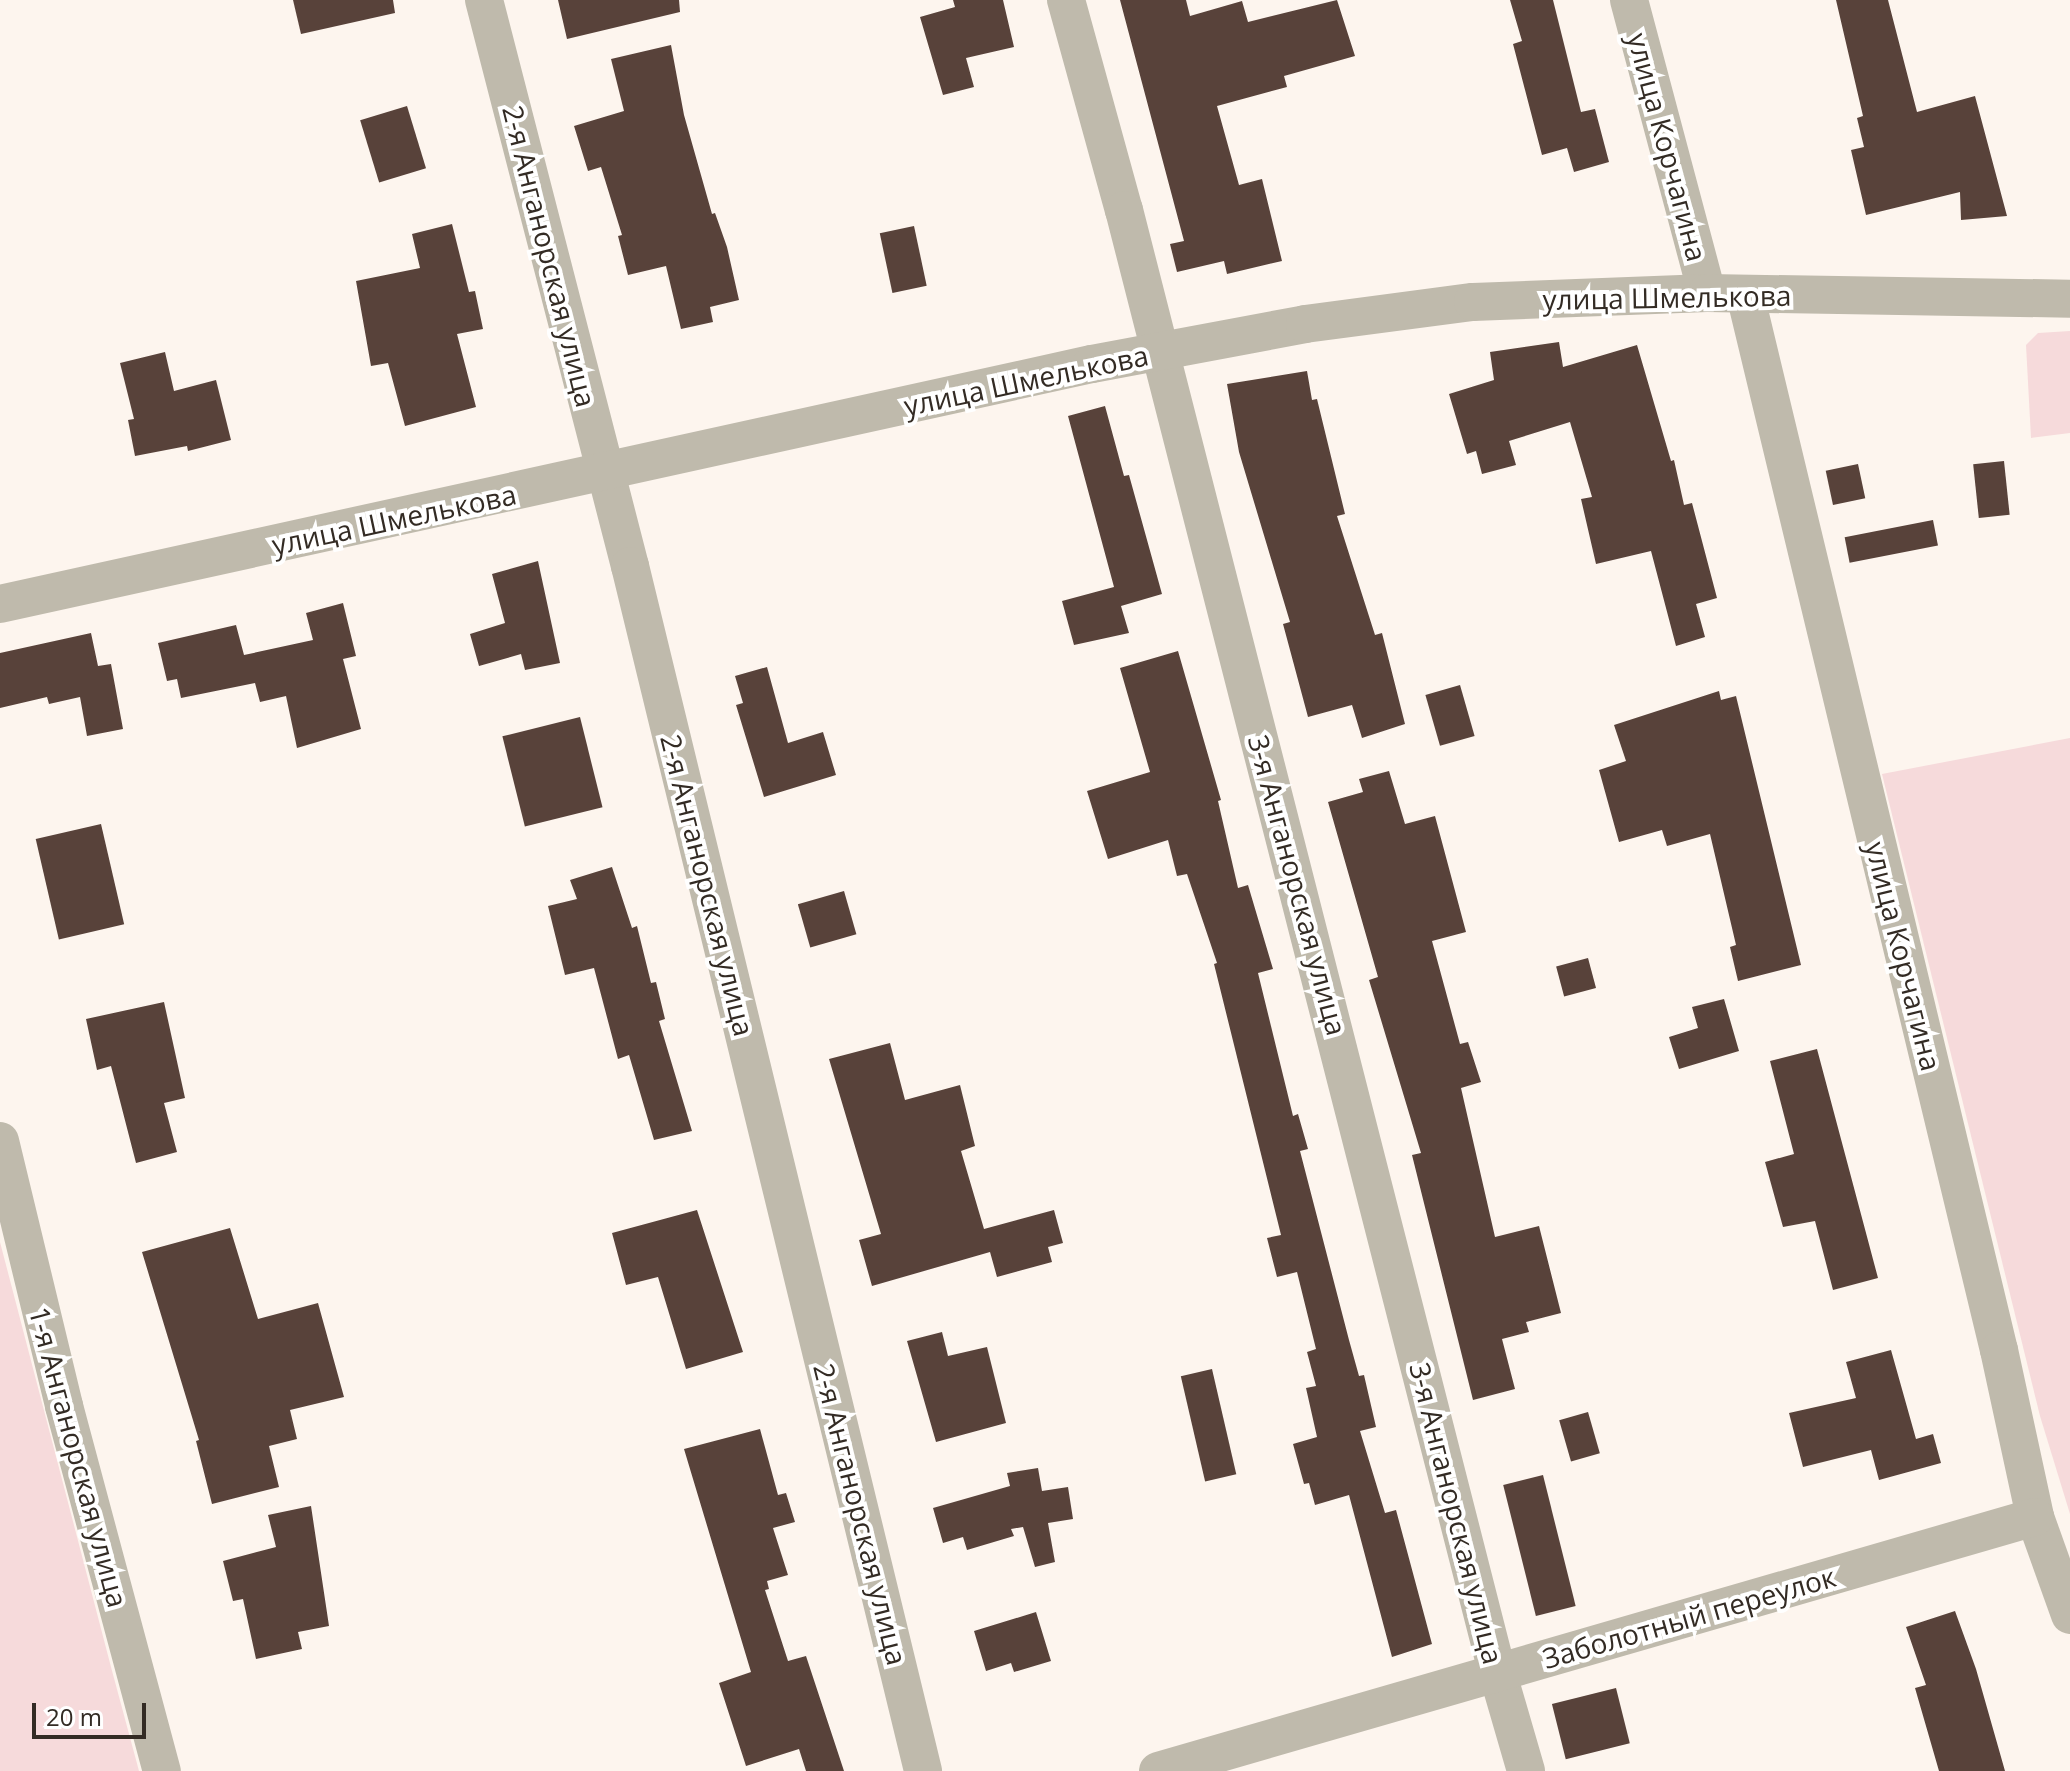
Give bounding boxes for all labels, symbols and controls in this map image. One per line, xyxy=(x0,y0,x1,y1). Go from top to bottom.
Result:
street label: улица Корчагина xyxy=(1621,29,1715,265)
street label: 2-я Анганорская улица xyxy=(496,102,604,410)
street label: улица Шмелькова xyxy=(1542,278,1792,316)
street label: улица Шмелькова xyxy=(901,338,1151,422)
street label: улица Шмелькова xyxy=(269,477,519,561)
street label: 2-я Анганорская улица xyxy=(654,731,762,1039)
street label: 3-я Анганорская улица xyxy=(1242,731,1354,1039)
street label: улица Корчагина xyxy=(1859,838,1949,1074)
street label: 1-я Анганорская улица xyxy=(23,1303,135,1611)
street label: 3-я Анганорская улица xyxy=(1403,1359,1511,1667)
street label: 2-я Анганорская улица xyxy=(807,1360,915,1668)
street label: Заболотный переулок xyxy=(1539,1559,1839,1675)
scale bar xyxy=(36,1687,150,1737)
text: 20 m xyxy=(46,1700,102,1733)

